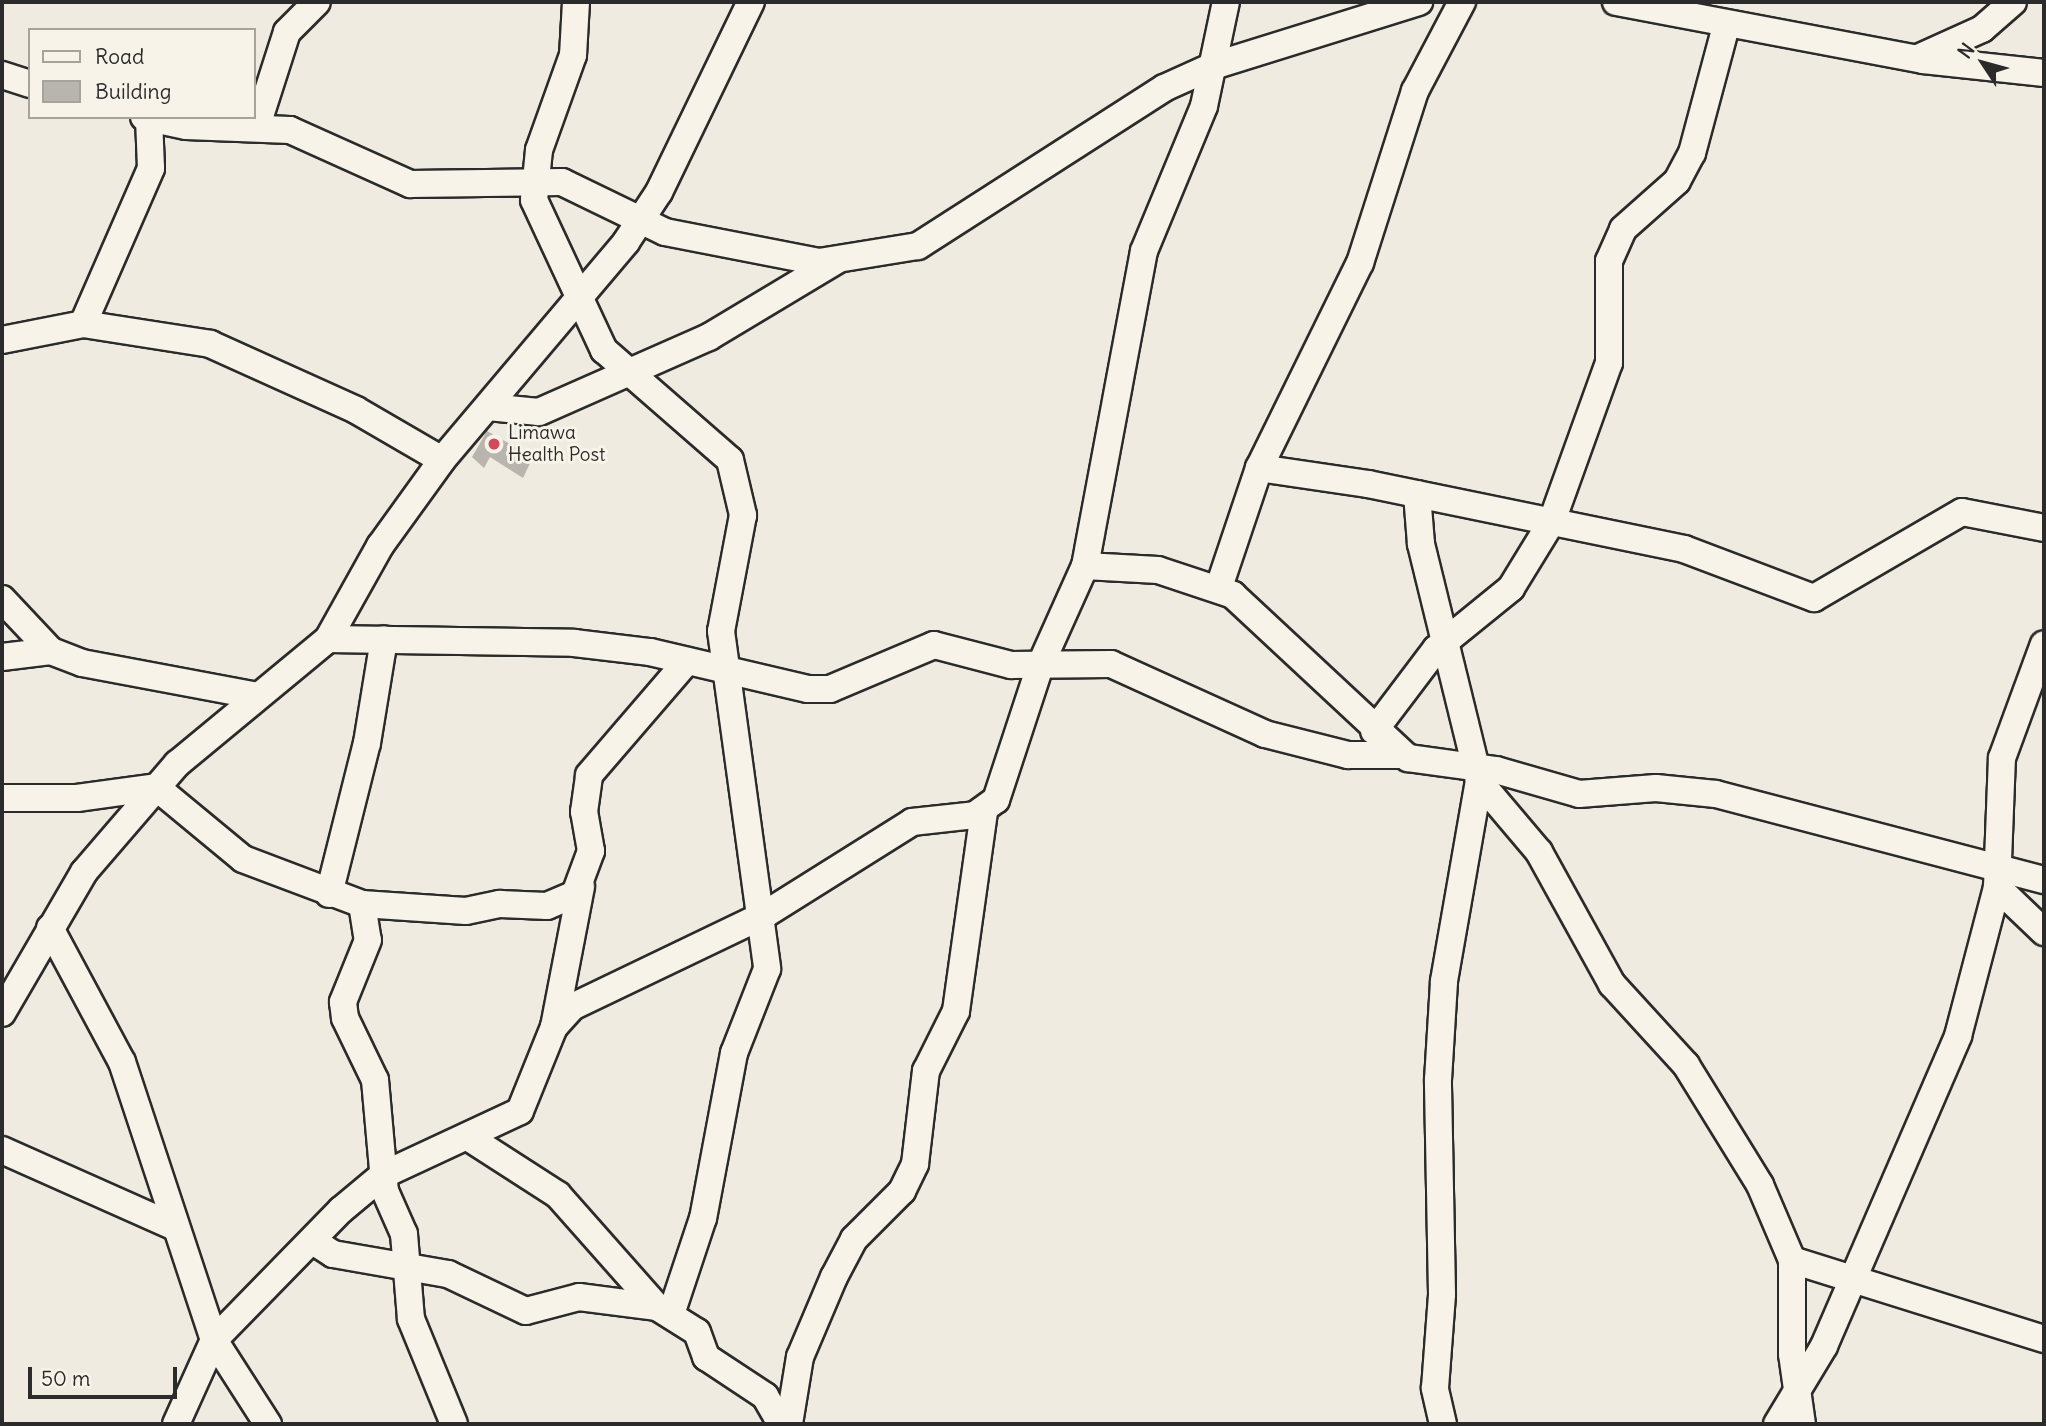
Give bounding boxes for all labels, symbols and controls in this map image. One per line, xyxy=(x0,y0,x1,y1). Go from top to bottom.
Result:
legend xyxy=(28,28,256,119)
north arrow xyxy=(1948,28,2018,98)
text: N xyxy=(1952,38,1980,63)
text: Road xyxy=(95,43,144,70)
text: Building xyxy=(95,78,171,105)
place label: Limawa Health Post xyxy=(508,422,605,466)
marker: Limawa Health Post xyxy=(486,436,502,452)
scale bar xyxy=(32,1352,180,1396)
text: 50 m xyxy=(41,1365,90,1392)

